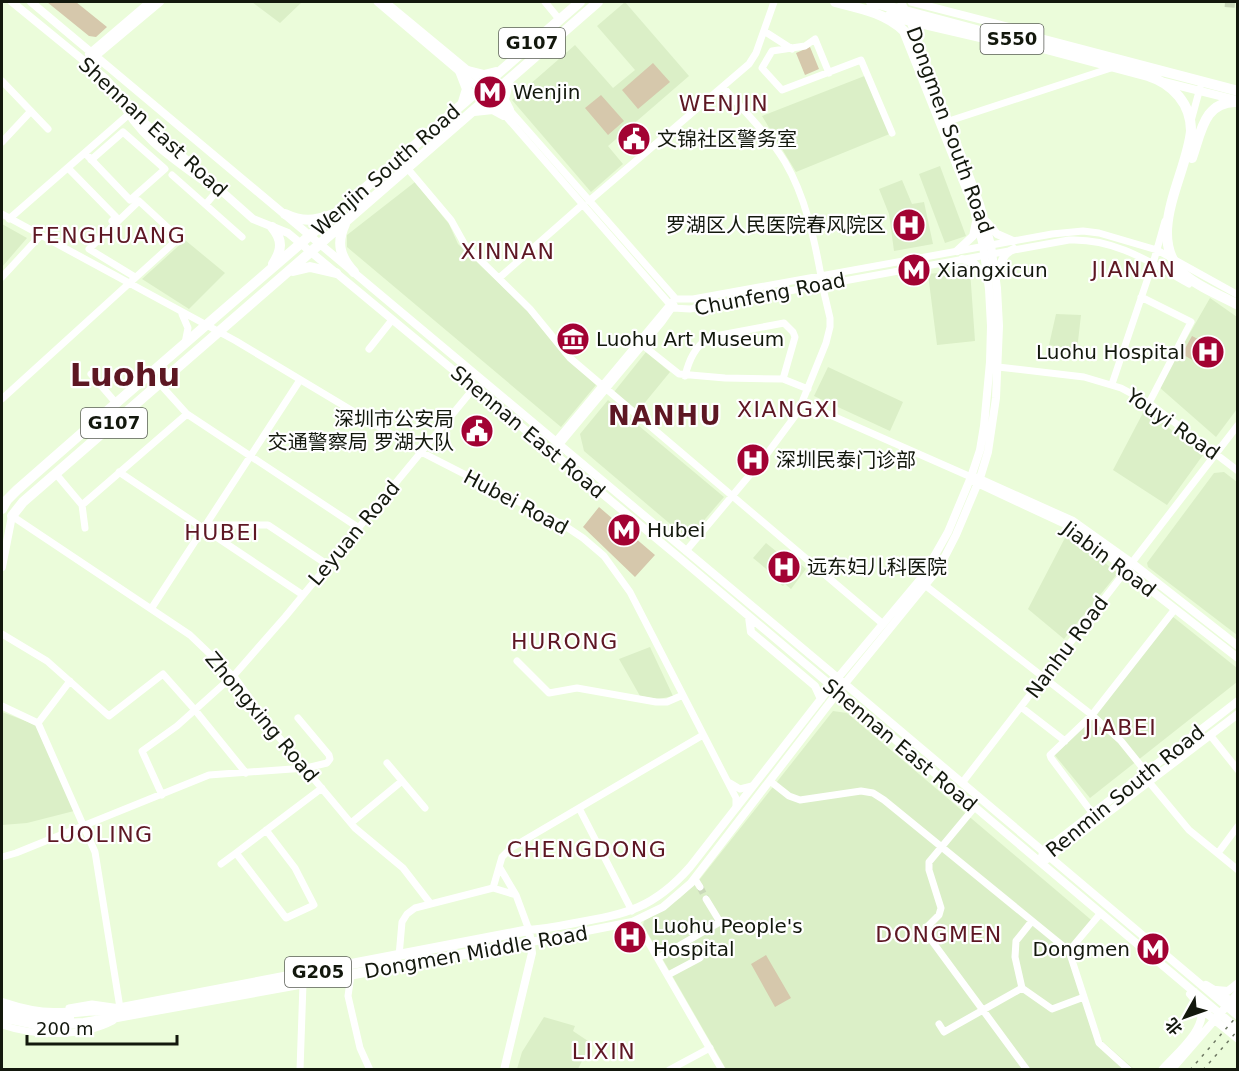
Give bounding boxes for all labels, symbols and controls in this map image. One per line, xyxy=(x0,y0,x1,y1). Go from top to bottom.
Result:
street label: Dongmen South Road xyxy=(901,23,999,237)
road number: S550 xyxy=(980,24,1044,54)
road number: G107 xyxy=(499,28,565,58)
street label: Shennan East Road xyxy=(74,52,232,202)
metro station icon: Wenjin xyxy=(472,74,508,110)
place label: Wenjin xyxy=(513,80,580,104)
district label: WENJIN xyxy=(679,91,769,116)
street label: Wenjin South Road xyxy=(307,99,465,241)
public building icon: 文锦社区警务室 xyxy=(616,121,652,157)
place label: 文锦社区警务室 xyxy=(657,127,797,151)
hospital icon: 罗湖区人民医院春风院区 xyxy=(891,207,927,243)
place label: 罗湖区人民医院春风院区 xyxy=(666,213,886,237)
district label: FENGHUANG xyxy=(32,223,186,248)
district label: XINNAN xyxy=(461,239,555,264)
metro station icon: Xiangxicun xyxy=(896,252,932,288)
district label: JIANAN xyxy=(1090,257,1177,282)
place label: Xiangxicun xyxy=(937,258,1048,282)
street label: Chunfeng Road xyxy=(692,268,848,320)
museum icon: Luohu Art Museum xyxy=(555,321,591,357)
place label: Luohu Art Museum xyxy=(596,327,784,351)
hospital icon: Luohu Hospital xyxy=(1190,334,1226,370)
place label: Luohu Hospital xyxy=(1036,340,1185,364)
district label: Luohu xyxy=(70,356,180,394)
street label: Shennan East Road xyxy=(446,360,610,504)
street label: Youyi Road xyxy=(1121,383,1224,465)
district label: XIANGXI xyxy=(737,397,839,422)
district label: NANHU xyxy=(608,401,722,431)
place label: 深圳市公安局 交通警察局 罗湖大队 xyxy=(268,407,454,454)
road number: G107 xyxy=(81,408,147,438)
public building icon: 深圳市公安局 交通警察局 罗湖大队 xyxy=(459,413,495,449)
hospital icon: 深圳民泰门诊部 xyxy=(735,442,771,478)
place label: 深圳民泰门诊部 xyxy=(776,448,916,472)
street label: Hubei Road xyxy=(460,464,572,540)
street label: Leyuan Road xyxy=(303,476,405,590)
metro station icon: Hubei xyxy=(606,512,642,548)
street label: Jiabin Road xyxy=(1056,515,1161,602)
place label: Hubei xyxy=(647,518,705,542)
district label: HUBEI xyxy=(184,520,260,545)
hospital icon: 远东妇儿科医院 xyxy=(766,549,802,585)
place label: 远东妇儿科医院 xyxy=(807,555,947,579)
street label: Nanhu Road xyxy=(1021,591,1113,703)
district label: HURONG xyxy=(511,629,619,654)
street label: Zhongxing Road xyxy=(200,647,324,787)
street label: Shennan East Road xyxy=(818,673,982,817)
district label: JIABEI xyxy=(1083,715,1157,740)
street label: Renmin South Road xyxy=(1041,720,1209,862)
district label: LUOLING xyxy=(46,822,154,847)
district label: CHENGDONG xyxy=(507,837,667,862)
place label: Luohu People's Hospital xyxy=(653,914,803,961)
hospital icon: Luohu People's Hospital xyxy=(612,919,648,955)
street label: Dongmen Middle Road xyxy=(362,921,590,983)
district label: DONGMEN xyxy=(875,922,1003,947)
metro station icon: Dongmen xyxy=(1135,931,1171,967)
place label: Dongmen xyxy=(1033,937,1130,961)
road number: G205 xyxy=(285,957,351,987)
north arrow xyxy=(1155,987,1215,1047)
scale bar xyxy=(27,1008,177,1046)
text: 北 xyxy=(1161,1014,1186,1039)
text: 200 m xyxy=(36,1018,94,1039)
district label: LIXIN xyxy=(572,1039,636,1064)

